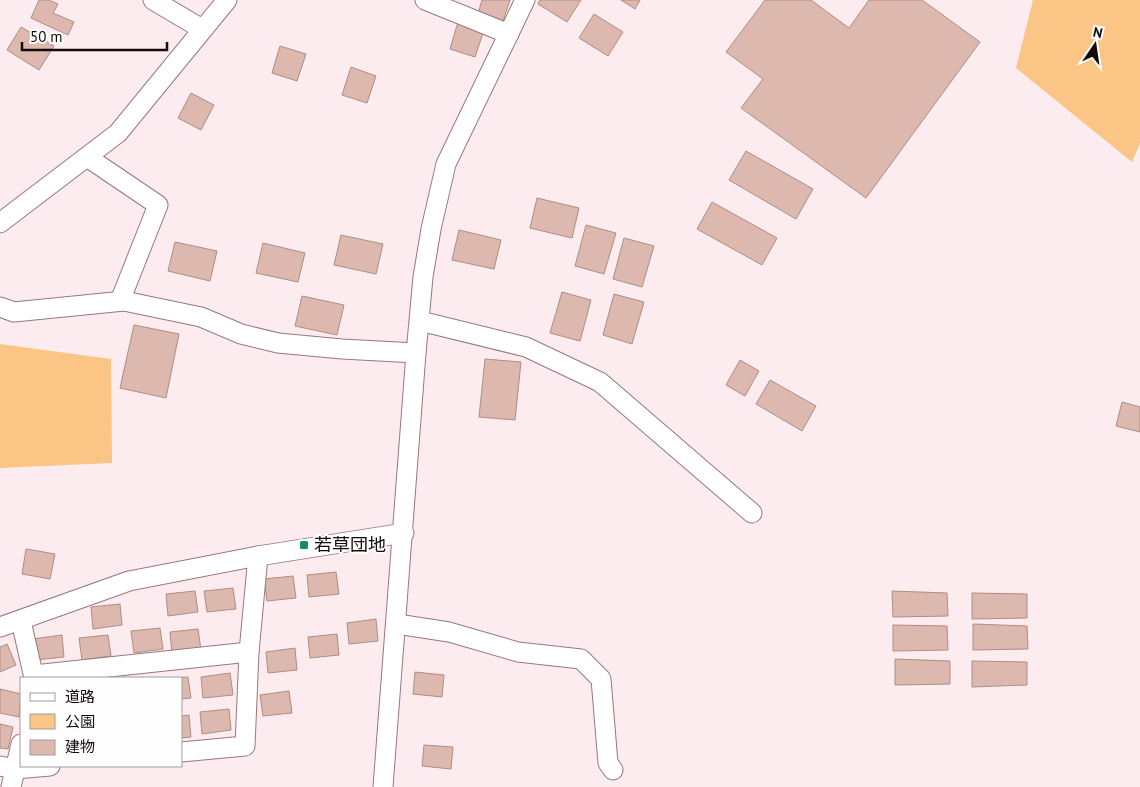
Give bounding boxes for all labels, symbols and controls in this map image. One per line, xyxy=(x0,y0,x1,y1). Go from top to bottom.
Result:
scale bar xyxy=(22,20,168,52)
north arrow xyxy=(1070,20,1120,70)
text: N xyxy=(1091,23,1104,42)
text: 50 m xyxy=(30,27,63,46)
place label: 若草団地 xyxy=(314,533,386,556)
marker: 若草団地 xyxy=(298,539,310,551)
legend xyxy=(20,677,182,767)
text: 道路 xyxy=(65,687,95,706)
text: 公園 xyxy=(65,712,95,731)
text: 建物 xyxy=(65,737,95,756)

